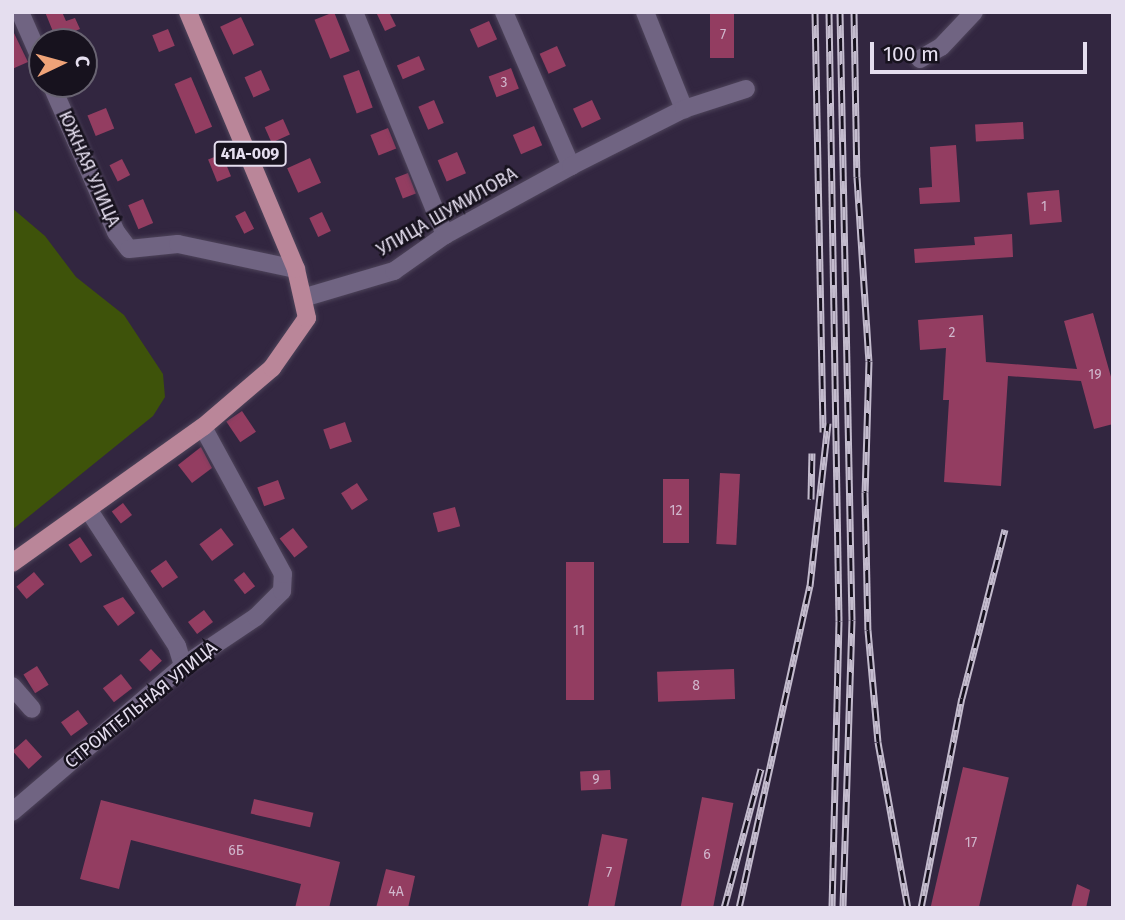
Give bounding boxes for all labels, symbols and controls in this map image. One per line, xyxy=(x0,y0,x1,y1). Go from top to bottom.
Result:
house number: 7 xyxy=(720,27,726,43)
north arrow xyxy=(28,28,98,98)
scale bar xyxy=(873,28,1090,72)
text: 100 m xyxy=(883,41,939,67)
text: С xyxy=(70,55,94,68)
house number: 3 xyxy=(501,75,507,91)
street label: ЮЖНАЯ УЛИЦА xyxy=(54,108,124,230)
road number: 41А-009 xyxy=(213,142,287,166)
street label: УЛИЦА ШУМИЛОВА xyxy=(373,163,521,261)
house number: 1 xyxy=(1041,199,1047,215)
house number: 2 xyxy=(949,325,955,341)
house number: 19 xyxy=(1088,367,1102,383)
house number: 12 xyxy=(670,503,682,519)
house number: 11 xyxy=(573,623,585,639)
street label: СТРОИТЕЛЬНАЯ УЛИЦА xyxy=(61,637,221,773)
house number: 8 xyxy=(692,678,700,694)
house number: 9 xyxy=(592,772,600,788)
house number: 17 xyxy=(965,835,977,851)
house number: 6Б xyxy=(228,843,244,859)
house number: 6 xyxy=(703,847,711,863)
house number: 7 xyxy=(606,865,612,881)
house number: 4А xyxy=(388,884,404,900)

